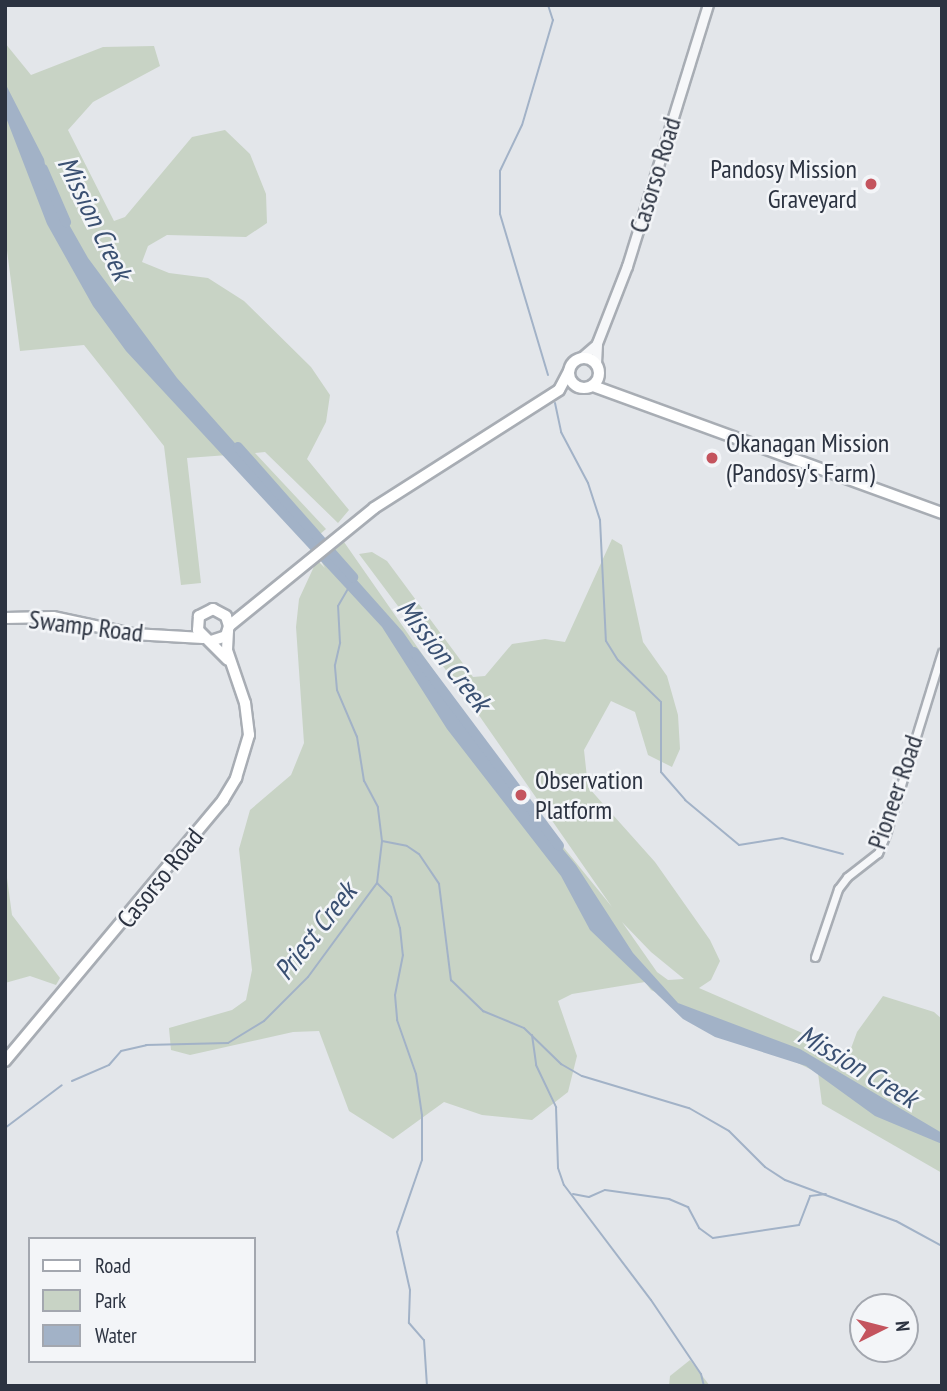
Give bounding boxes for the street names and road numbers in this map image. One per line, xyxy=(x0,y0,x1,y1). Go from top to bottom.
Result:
street label: Casorso Road xyxy=(623,114,687,236)
street label: Swamp Road xyxy=(27,604,145,648)
street label: Pioneer Road xyxy=(861,731,929,853)
street label: Casorso Road xyxy=(110,822,210,934)

